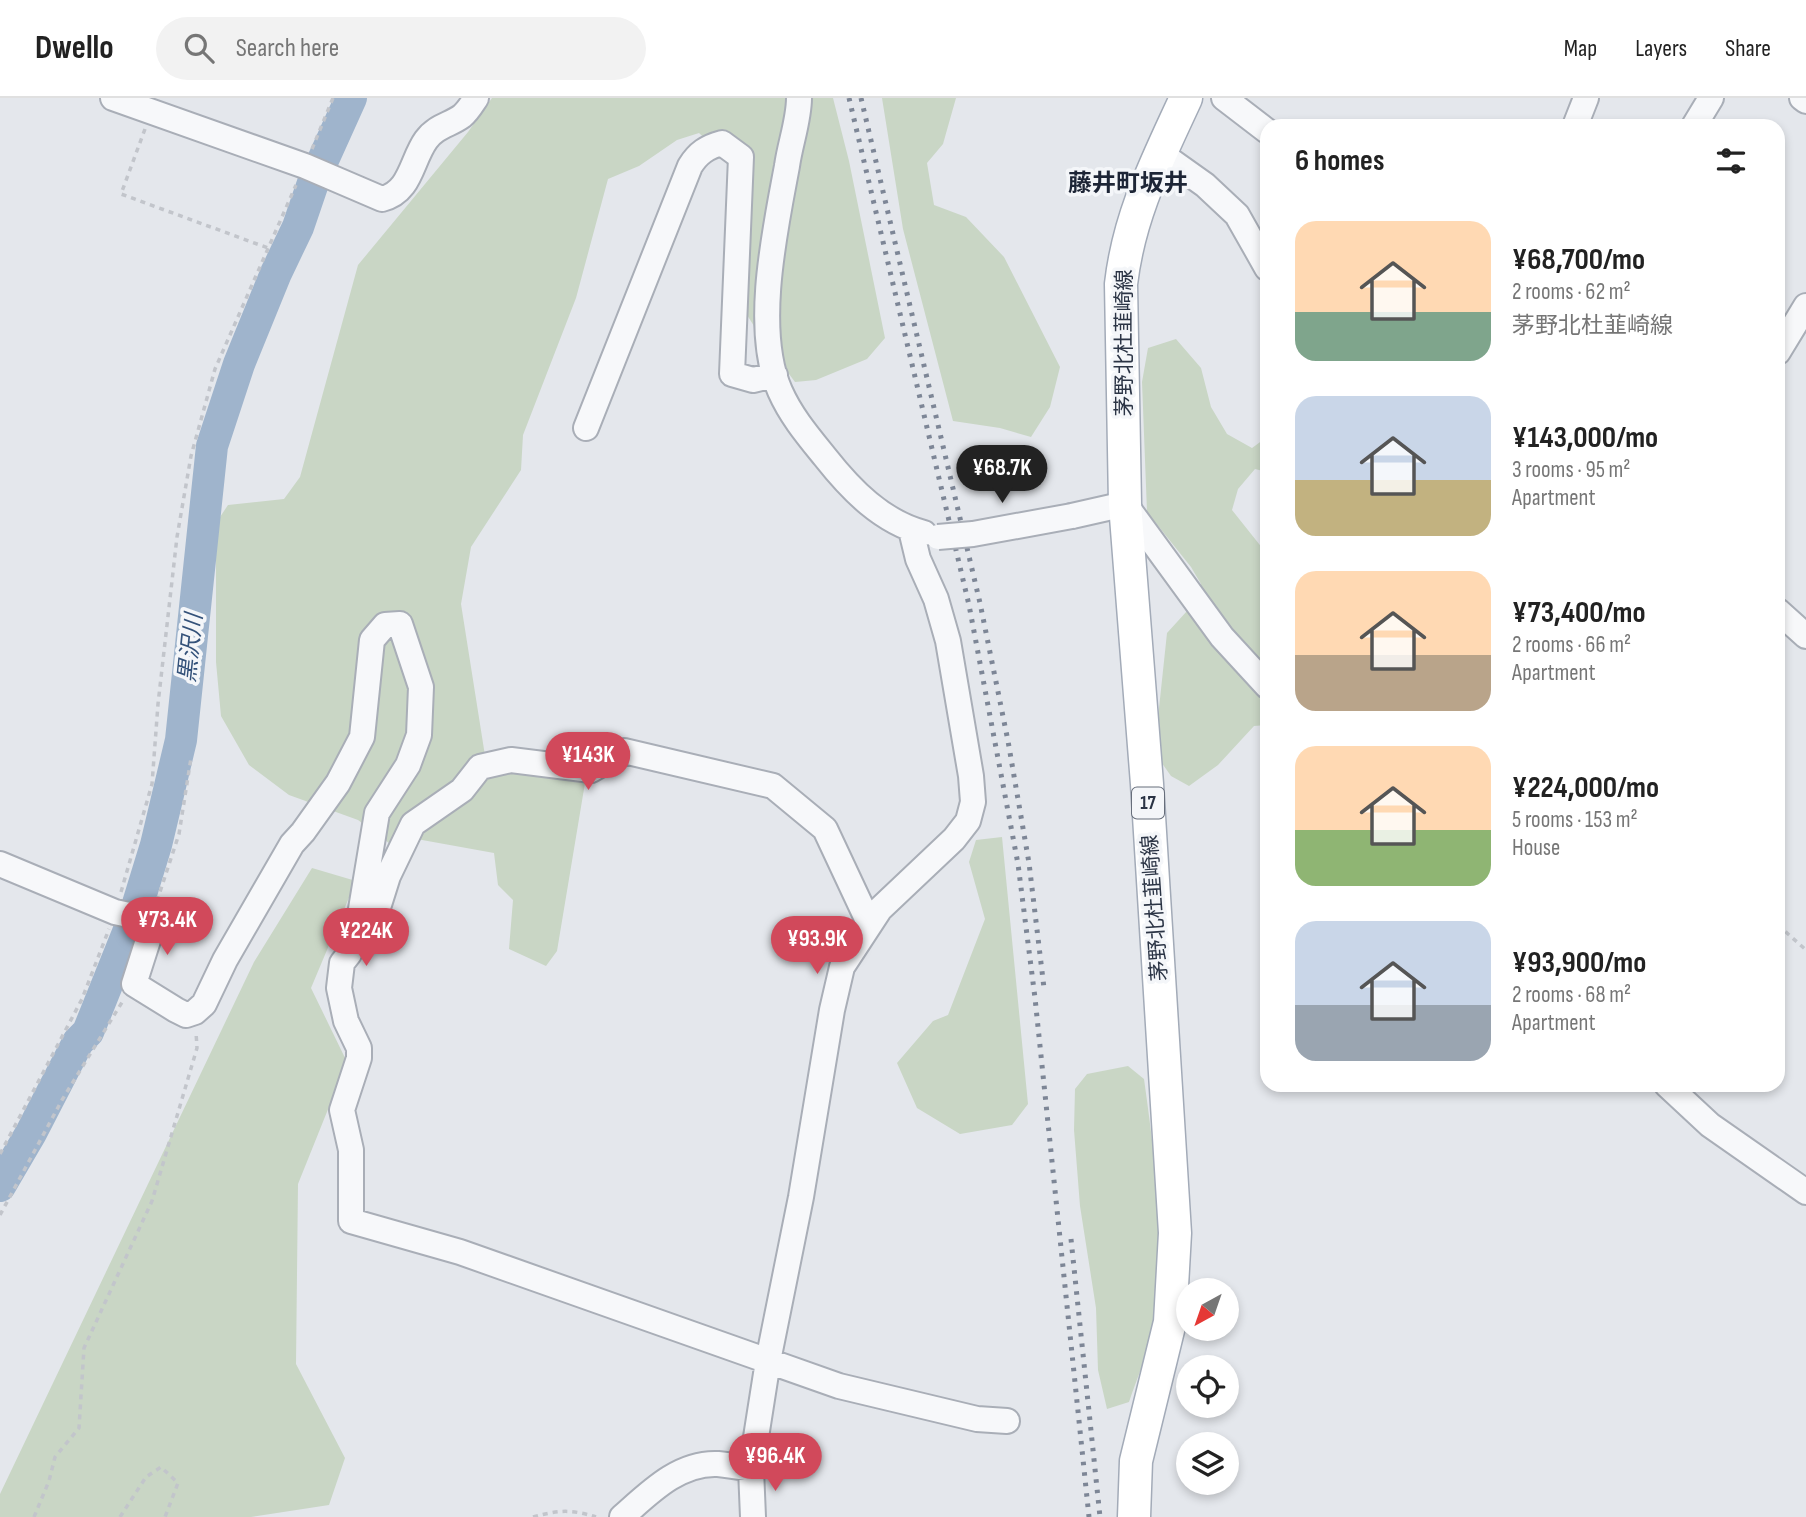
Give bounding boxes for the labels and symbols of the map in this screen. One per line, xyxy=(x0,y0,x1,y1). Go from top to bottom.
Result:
district label: 藤井町坂井 xyxy=(1068,169,1188,198)
street label: 茅野北杜韮崎線 xyxy=(1112,270,1137,417)
pin: ¥68.7K xyxy=(945,446,1059,505)
water label: 黒沢川 xyxy=(173,609,209,684)
pin: ¥143K xyxy=(539,732,637,792)
road number: 17 xyxy=(1132,788,1164,818)
street label: 茅野北杜韮崎線 xyxy=(1137,834,1173,982)
pin: ¥73.4K xyxy=(110,898,224,957)
pin: ¥224K xyxy=(317,908,415,968)
pin: ¥93.9K xyxy=(760,916,874,976)
north arrow xyxy=(1176,1278,1239,1340)
pin: ¥96.4K xyxy=(718,1434,832,1493)

